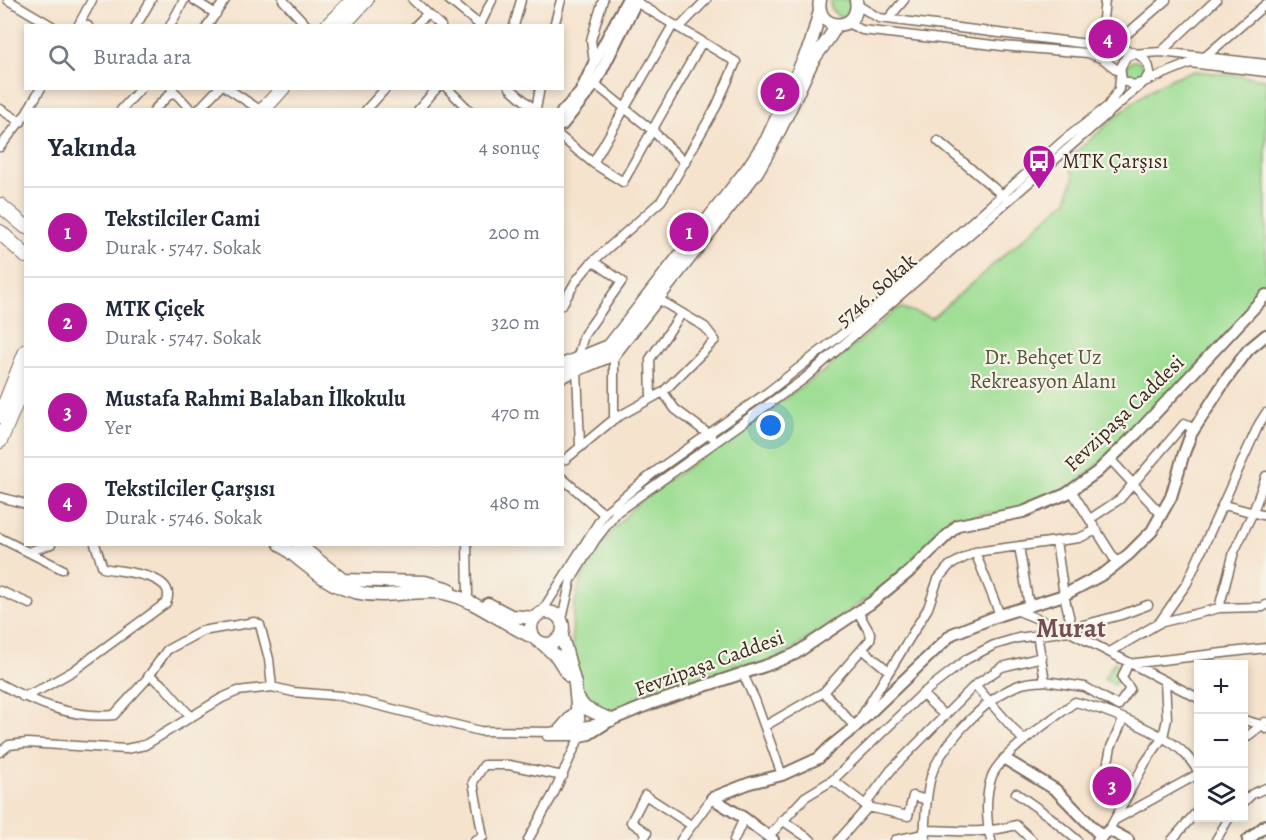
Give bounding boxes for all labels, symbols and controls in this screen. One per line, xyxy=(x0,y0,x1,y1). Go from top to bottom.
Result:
pin: 4 xyxy=(1088,16,1128,62)
search box xyxy=(24,24,564,90)
icon: search xyxy=(45,41,78,74)
text: Burada ara xyxy=(93,42,192,72)
pin: 2 xyxy=(760,70,800,115)
text: Yakında xyxy=(48,130,137,165)
text: 4 sonuç xyxy=(479,134,540,161)
bus stop icon: MTK Çarşısı xyxy=(1021,143,1057,190)
place label: MTK Çarşısı xyxy=(1062,147,1168,175)
text: Tekstilciler Cami xyxy=(105,204,260,234)
pin: 1 xyxy=(670,210,708,254)
text: 1 xyxy=(64,219,71,246)
text: 200 m xyxy=(489,219,540,246)
text: Durak · 5747. Sokak xyxy=(105,234,262,261)
street label: 5746. Sokak xyxy=(830,247,923,333)
text: MTK Çiçek xyxy=(105,294,204,324)
text: 2 xyxy=(63,309,72,336)
text: 320 m xyxy=(491,309,540,336)
text: Durak · 5747. Sokak xyxy=(105,324,262,351)
park label: Dr. Behçet Uz Rekreasyon Alanı xyxy=(970,343,1117,395)
street label: Fevzipaşa Caddesi xyxy=(1058,348,1190,477)
text: Mustafa Rahmi Balaban İlkokulu xyxy=(105,384,406,414)
text: 3 xyxy=(63,399,72,426)
text: 470 m xyxy=(491,399,540,426)
your location xyxy=(756,411,785,440)
text: Yer xyxy=(105,414,132,441)
text: Tekstilciler Çarşısı xyxy=(105,474,275,504)
text: 4 xyxy=(63,489,72,516)
text: 480 m xyxy=(490,489,540,516)
text: Durak · 5746. Sokak xyxy=(105,504,262,531)
district label: Murat xyxy=(1036,610,1106,646)
street label: Fevzipaşa Caddesi xyxy=(631,623,787,703)
map controls xyxy=(1194,660,1248,822)
button: + xyxy=(1194,660,1248,714)
button: − xyxy=(1194,714,1248,768)
pin: 3 xyxy=(1092,764,1132,808)
button: layers xyxy=(1194,768,1248,822)

